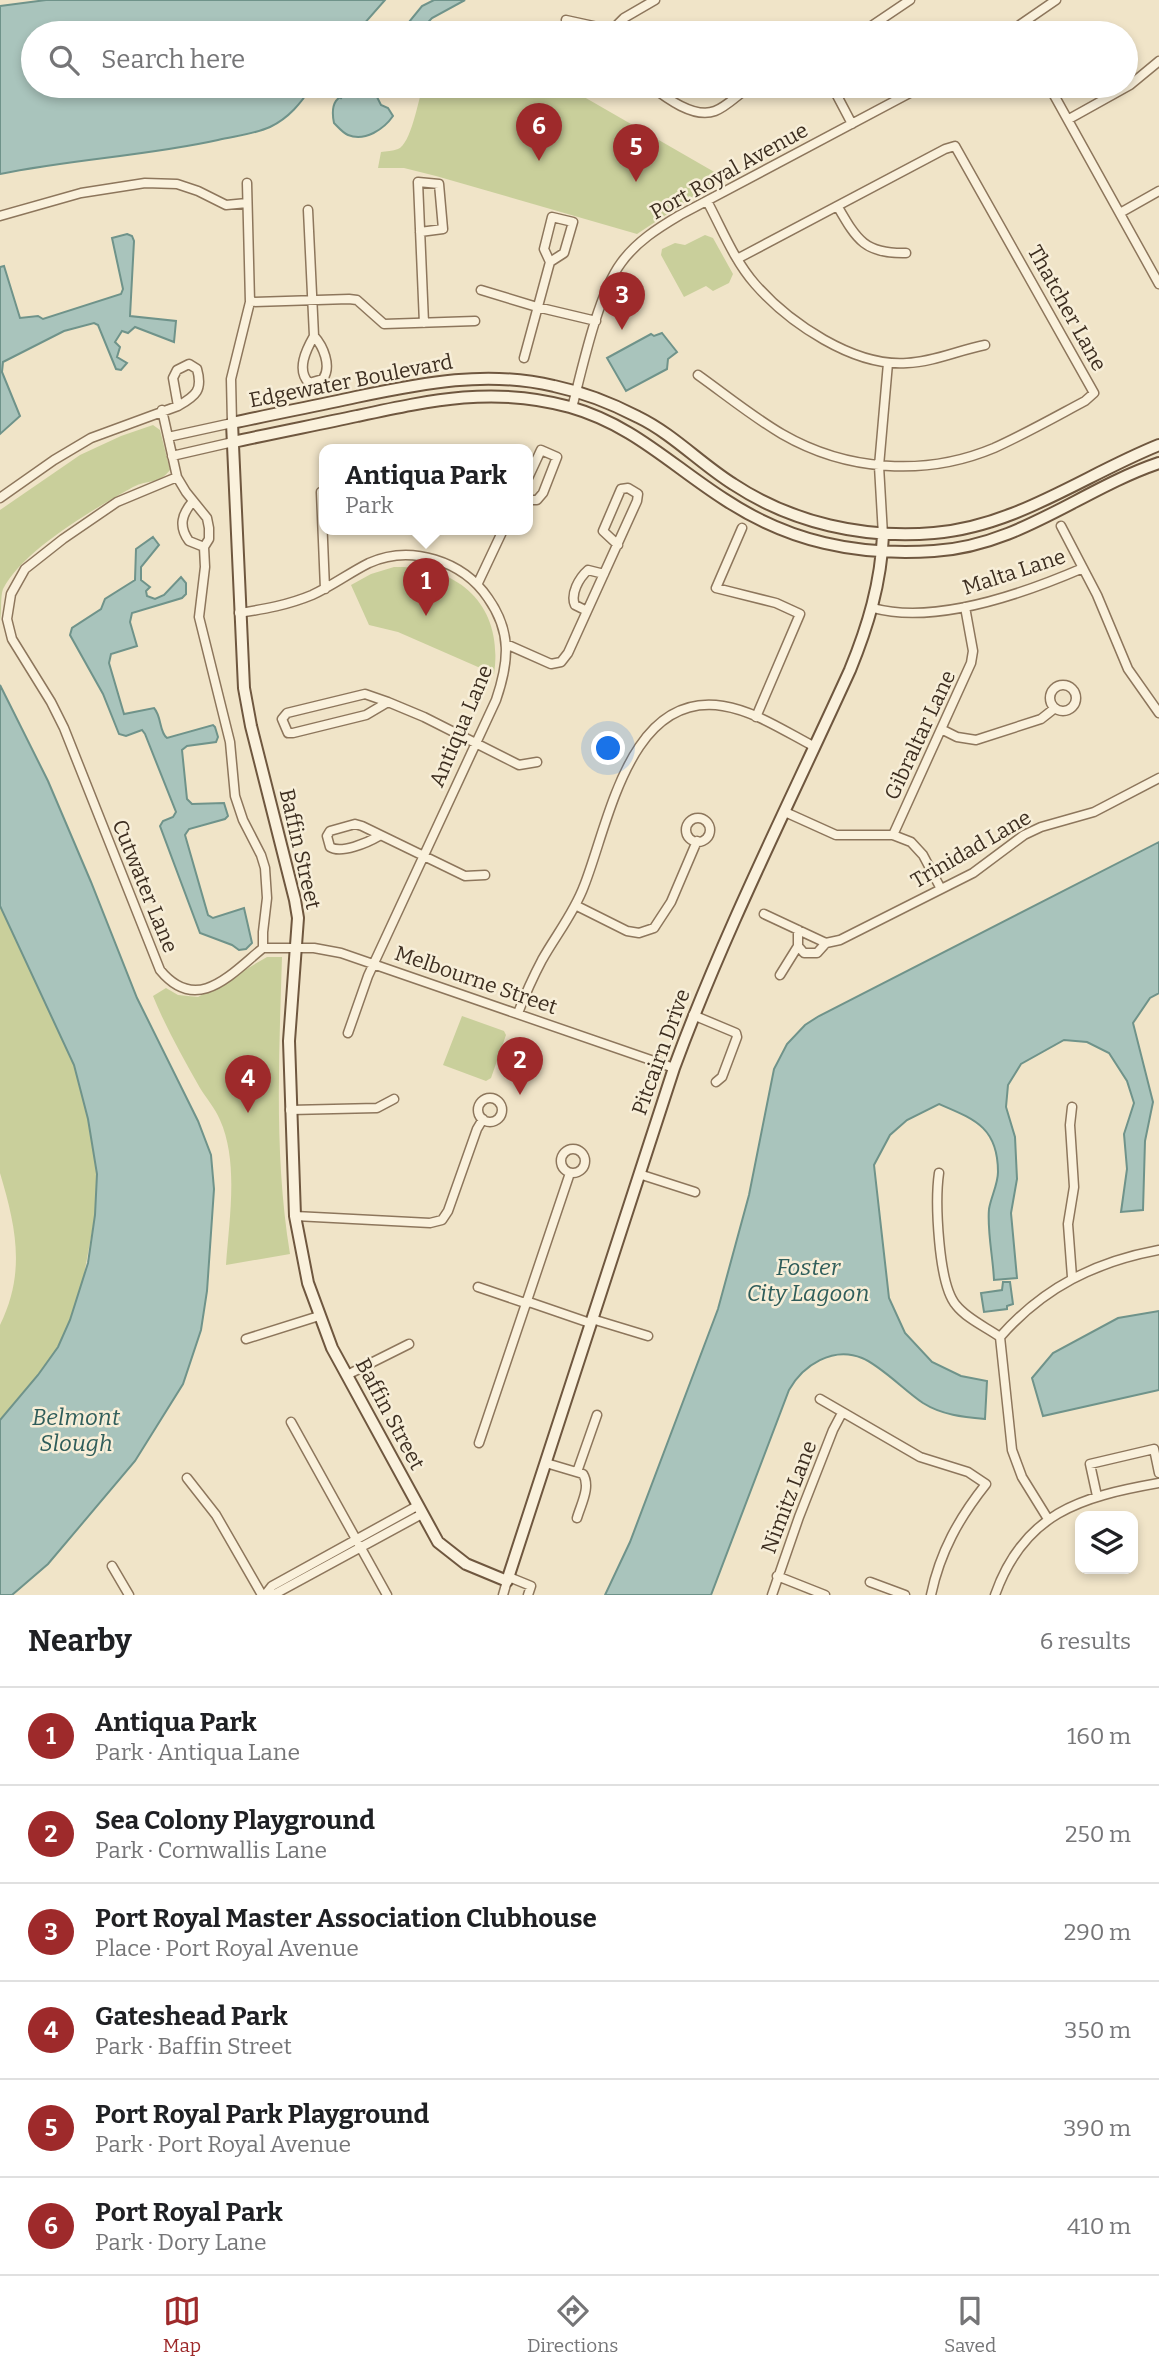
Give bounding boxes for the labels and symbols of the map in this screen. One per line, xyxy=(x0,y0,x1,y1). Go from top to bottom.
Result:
pin: 6 xyxy=(516,103,562,161)
street label: Port Royal Avenue xyxy=(645,117,813,225)
pin: 5 xyxy=(613,124,659,182)
street label: Thatcher Lane xyxy=(1022,241,1112,375)
pin: 3 xyxy=(599,272,645,330)
street label: Edgewater Boulevard xyxy=(247,349,455,413)
street label: Malta Lane xyxy=(959,543,1069,601)
pin: 1 xyxy=(403,558,449,616)
street label: Antiqua Lane xyxy=(424,661,498,791)
street label: Gibraltar Lane xyxy=(879,666,961,804)
your location xyxy=(591,731,625,765)
street label: Baffin Street xyxy=(274,786,327,912)
street label: Trinidad Lane xyxy=(906,804,1036,894)
street label: Cutwater Lane xyxy=(107,816,183,956)
street label: Melbourne Street xyxy=(391,940,561,1020)
street label: Pitcairn Drive xyxy=(626,985,696,1119)
pin: 2 xyxy=(497,1037,543,1095)
pin: 4 xyxy=(225,1055,271,1113)
water label: Foster City Lagoon xyxy=(747,1253,869,1307)
street label: Baffin Street xyxy=(350,1354,430,1475)
water label: Belmont Slough xyxy=(32,1403,121,1457)
street label: Nimitz Lane xyxy=(756,1437,822,1557)

